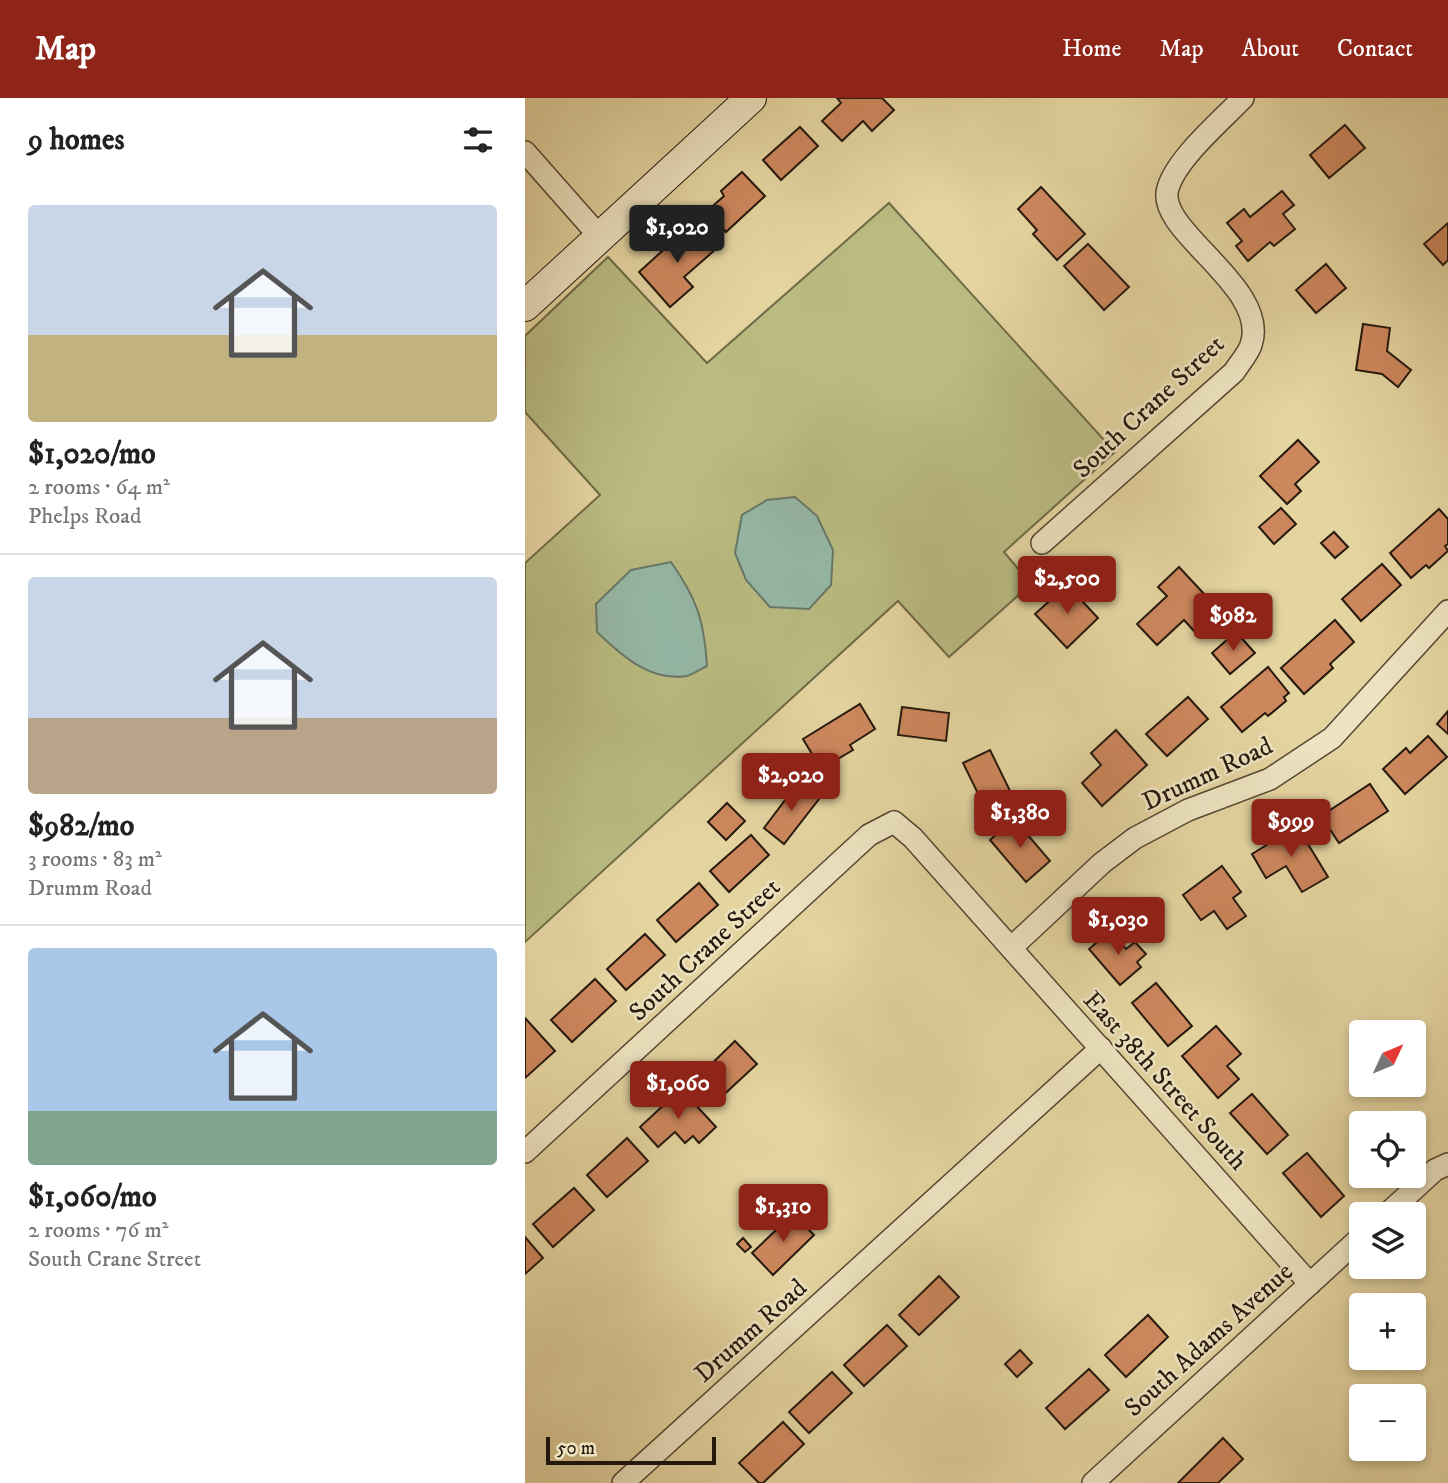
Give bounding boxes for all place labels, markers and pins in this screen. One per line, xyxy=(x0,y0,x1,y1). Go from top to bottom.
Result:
pin: $1,020 xyxy=(620,206,734,265)
pin: $2,500 xyxy=(1010,556,1124,616)
pin: $982 xyxy=(1192,594,1274,653)
pin: $2,020 xyxy=(734,754,848,813)
pin: $1,380 xyxy=(963,790,1077,850)
pin: $999 xyxy=(1250,800,1332,859)
pin: $1,030 xyxy=(1061,898,1175,957)
pin: $1,060 xyxy=(621,1062,735,1121)
pin: $1,310 xyxy=(726,1184,840,1244)

